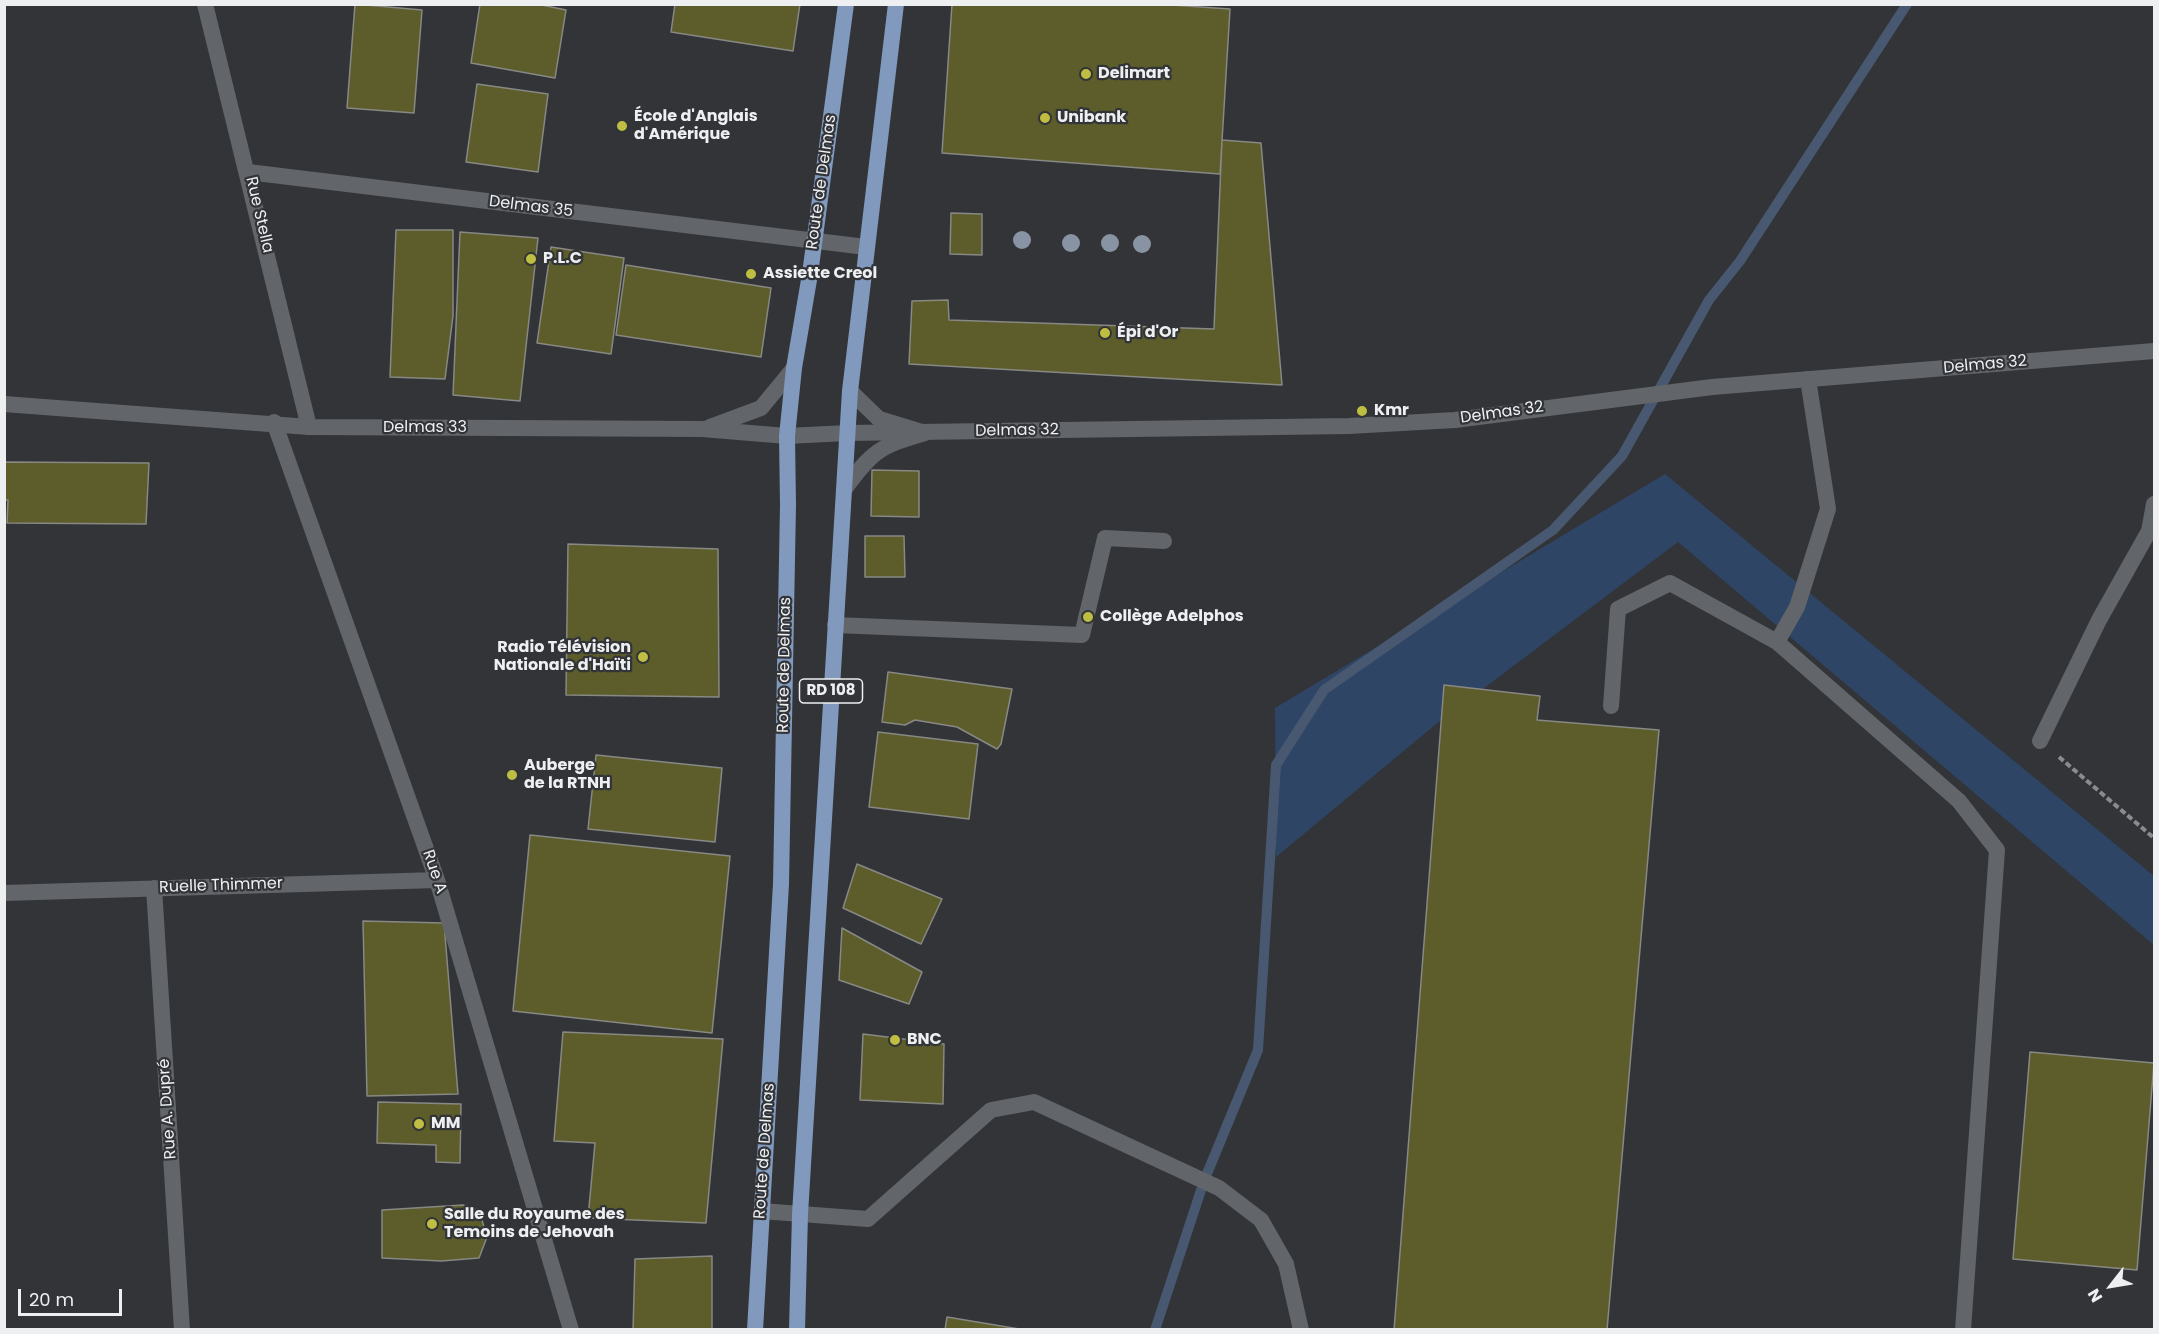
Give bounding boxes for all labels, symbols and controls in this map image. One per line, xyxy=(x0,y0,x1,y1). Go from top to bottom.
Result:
place label: Delimart xyxy=(1098,64,1170,84)
marker: Delimart xyxy=(1079,67,1093,81)
place label: École d'Anglais d'Amérique xyxy=(634,107,758,145)
place label: Unibank xyxy=(1057,108,1126,128)
marker: Unibank xyxy=(1038,111,1052,125)
street label: Route de Delmas xyxy=(803,113,841,251)
marker: École d'Anglais d'Amérique xyxy=(615,119,629,133)
street label: Rue Stella xyxy=(241,175,277,255)
street label: Delmas 35 xyxy=(488,192,574,222)
place label: P.L.C xyxy=(543,249,582,269)
marker: P.L.C xyxy=(524,252,538,266)
place label: Assiette Creol xyxy=(763,264,877,284)
marker: Assiette Creol xyxy=(744,267,758,281)
place label: Épi d'Or xyxy=(1117,323,1178,343)
marker: Épi d'Or xyxy=(1098,326,1112,340)
street label: Delmas 32 xyxy=(1942,352,2028,378)
street label: Delmas 32 xyxy=(1459,398,1545,428)
place label: Kmr xyxy=(1374,401,1409,421)
marker: Kmr xyxy=(1355,404,1369,418)
street label: Delmas 33 xyxy=(383,418,467,438)
street label: Delmas 32 xyxy=(975,421,1059,441)
street label: Route de Delmas xyxy=(774,597,796,733)
place label: Collège Adelphos xyxy=(1100,607,1244,627)
marker: Collège Adelphos xyxy=(1081,610,1095,624)
place label: Radio Télévision Nationale d'Haïti xyxy=(494,638,631,676)
marker: Radio Télévision Nationale d'Haïti xyxy=(636,650,650,664)
road number: RD 108 xyxy=(800,679,862,703)
place label: Auberge de la RTNH xyxy=(524,756,611,794)
marker: Auberge de la RTNH xyxy=(505,768,519,782)
street label: Rue A xyxy=(418,848,450,896)
street label: Ruelle Thimmer xyxy=(159,874,283,898)
place label: BNC xyxy=(907,1030,942,1050)
marker: BNC xyxy=(888,1033,902,1047)
street label: Rue A. Dupré xyxy=(155,1058,181,1160)
street label: Route de Delmas xyxy=(751,1082,779,1220)
place label: MM xyxy=(431,1114,460,1134)
marker: MM xyxy=(412,1117,426,1131)
place label: Salle du Royaume des Temoins de Jehovah xyxy=(444,1205,625,1243)
marker: Salle du Royaume des Temoins de Jehovah xyxy=(425,1217,439,1231)
north arrow xyxy=(2081,1256,2141,1316)
scale bar xyxy=(21,1277,124,1315)
text: N xyxy=(2082,1284,2108,1307)
text: 20 m xyxy=(29,1287,74,1312)

